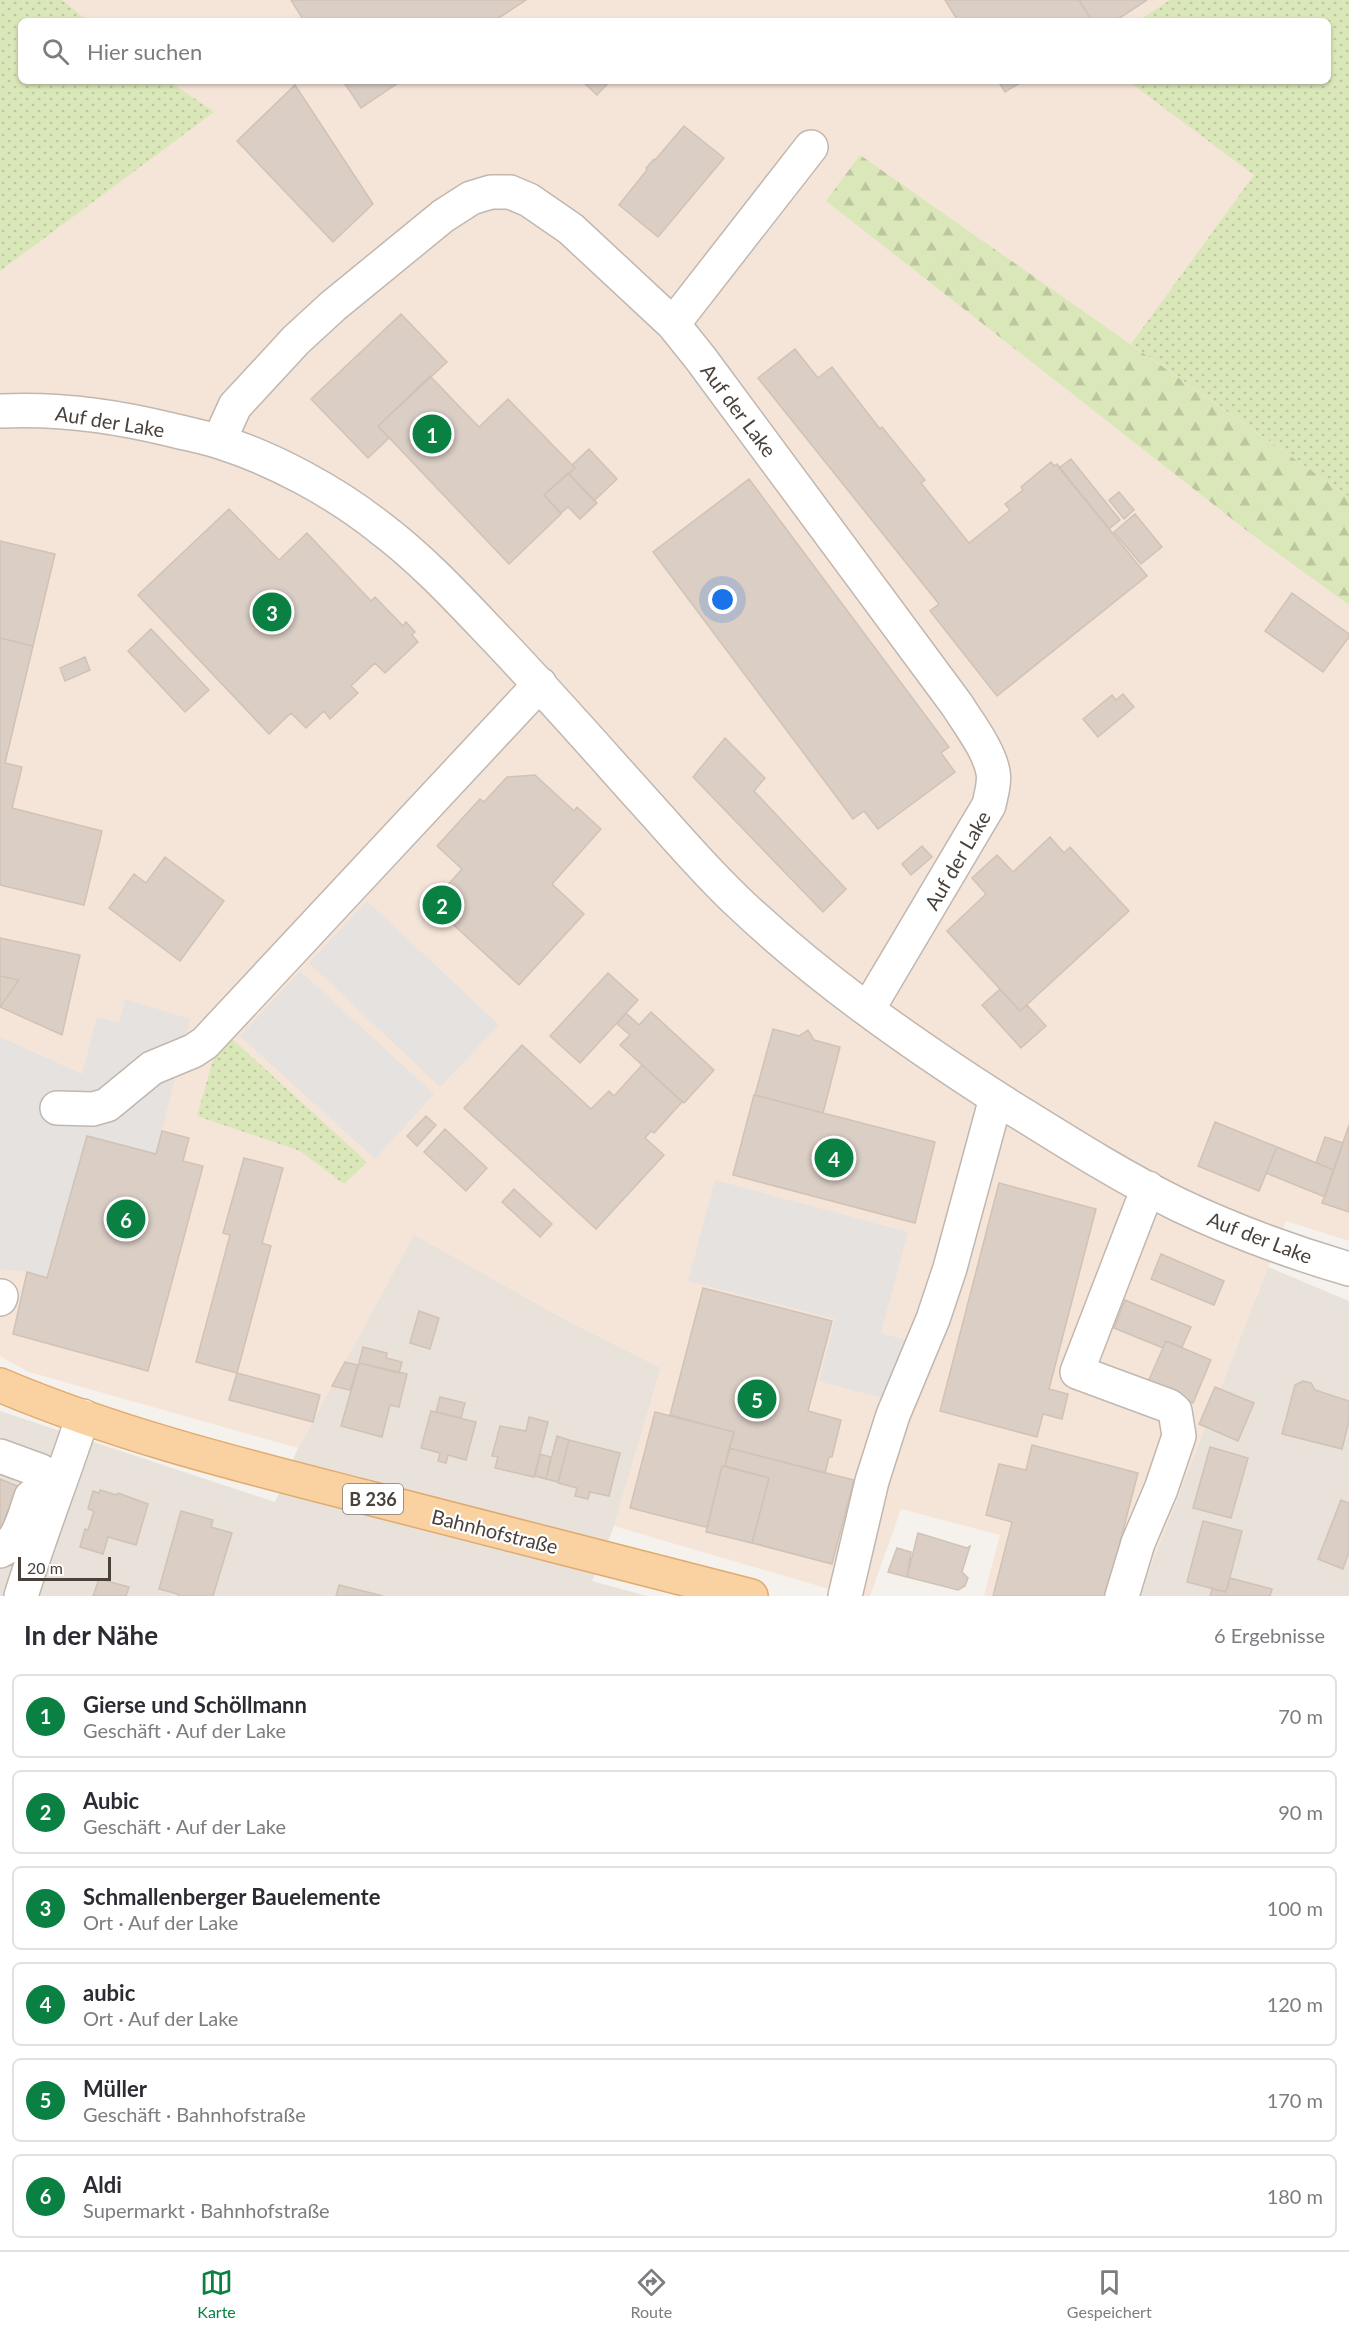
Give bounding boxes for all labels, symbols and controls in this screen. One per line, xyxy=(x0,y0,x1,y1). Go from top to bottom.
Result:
search box xyxy=(18,18,1331,84)
icon: search xyxy=(39,35,72,68)
text: Hier suchen xyxy=(87,38,202,65)
street label: Auf der Lake xyxy=(696,359,782,461)
street label: Auf der Lake xyxy=(54,401,166,441)
pin: 1 xyxy=(412,412,452,456)
your location xyxy=(708,585,737,614)
pin: 3 xyxy=(252,590,292,634)
street label: Auf der Lake xyxy=(919,806,995,914)
pin: 2 xyxy=(422,882,462,928)
pin: 4 xyxy=(814,1136,854,1180)
pin: 6 xyxy=(106,1196,146,1242)
street label: Auf der Lake xyxy=(1204,1206,1316,1268)
pin: 5 xyxy=(738,1376,777,1422)
road number: B 236 xyxy=(343,1484,403,1514)
street label: Bahnhofstraße xyxy=(429,1504,561,1558)
scale bar xyxy=(18,1554,111,1582)
text: 20 m xyxy=(27,1558,63,1577)
text: In der Nähe xyxy=(24,1619,158,1651)
text: 6 Ergebnisse xyxy=(1214,1623,1325,1647)
text: Gierse und Schöllmann xyxy=(83,1691,307,1718)
text: 1 xyxy=(40,1704,51,1728)
text: 70 m xyxy=(1278,1704,1323,1728)
text: Geschäft · Auf der Lake xyxy=(83,1718,286,1742)
text: Aubic xyxy=(83,1787,139,1814)
text: 2 xyxy=(40,1800,51,1824)
text: 90 m xyxy=(1278,1800,1323,1824)
text: Geschäft · Auf der Lake xyxy=(83,1814,286,1838)
text: Schmallenberger Bauelemente xyxy=(83,1883,380,1910)
text: 3 xyxy=(40,1896,51,1920)
text: 100 m xyxy=(1267,1896,1323,1920)
text: Ort · Auf der Lake xyxy=(83,1910,238,1934)
text: aubic xyxy=(83,1979,135,2006)
text: 4 xyxy=(40,1992,51,2016)
text: 120 m xyxy=(1267,1992,1323,2016)
text: Ort · Auf der Lake xyxy=(83,2006,238,2030)
text: Müller xyxy=(83,2075,147,2102)
text: 5 xyxy=(40,2088,51,2112)
text: 170 m xyxy=(1267,2088,1323,2112)
text: Geschäft · Bahnhofstraße xyxy=(83,2102,306,2126)
text: Aldi xyxy=(83,2171,122,2198)
text: 6 xyxy=(40,2184,51,2208)
text: 180 m xyxy=(1267,2184,1323,2208)
text: Supermarkt · Bahnhofstraße xyxy=(83,2198,330,2222)
tab: Karte xyxy=(197,2266,236,2321)
tab: Route xyxy=(631,2266,672,2321)
tab: Gespeichert xyxy=(1067,2266,1152,2321)

